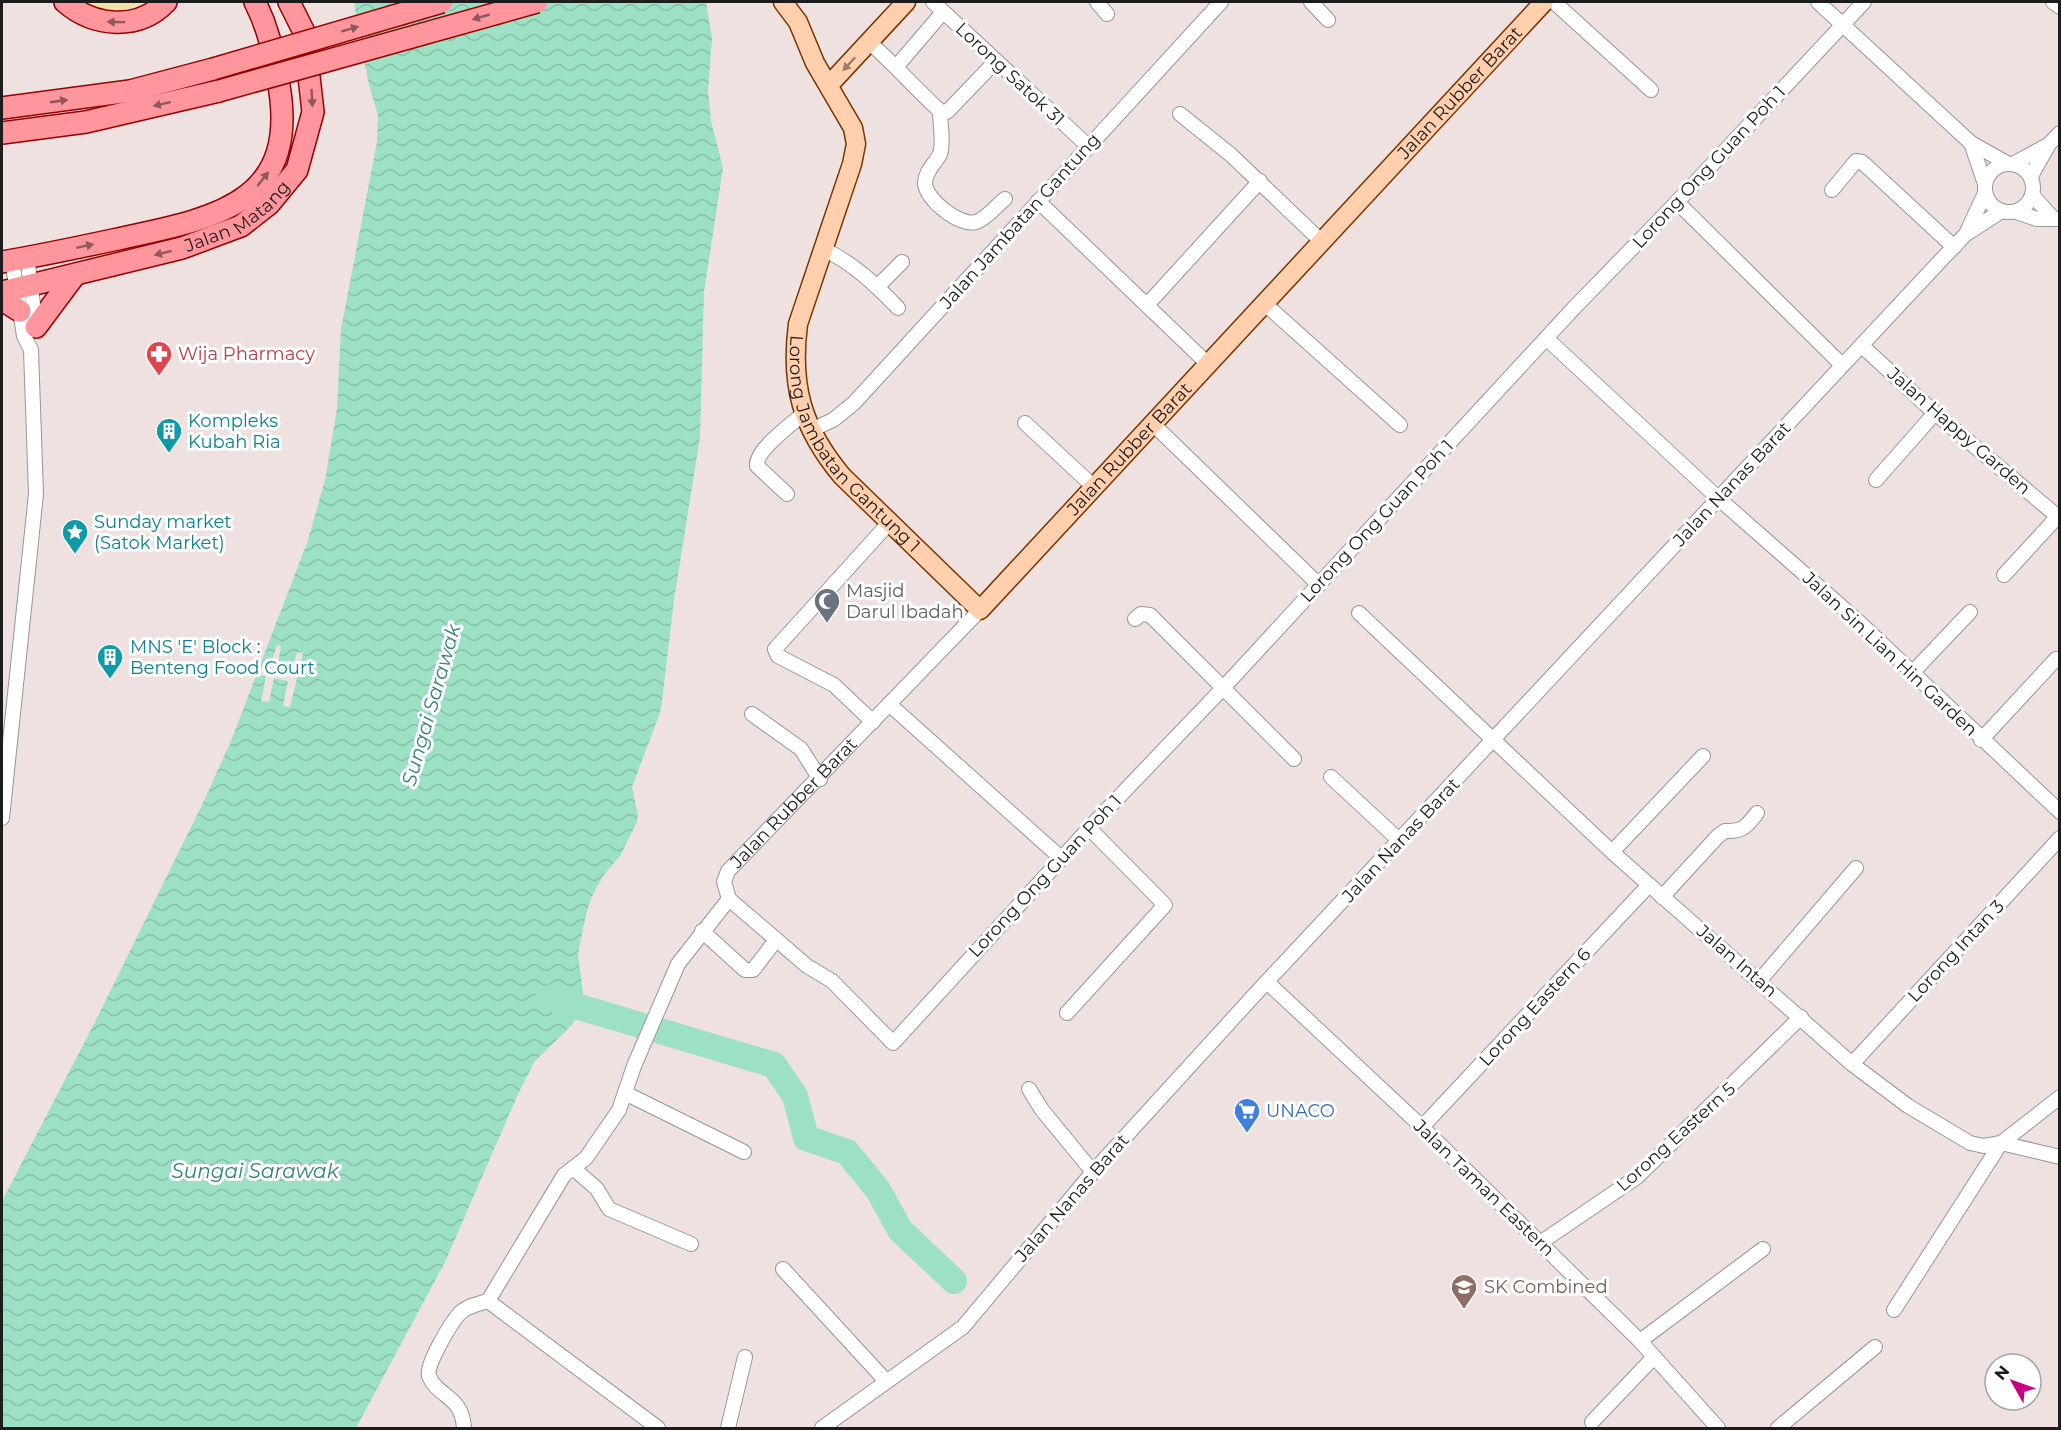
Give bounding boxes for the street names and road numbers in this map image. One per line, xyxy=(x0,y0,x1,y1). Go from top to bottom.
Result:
street label: Lorong Satok 31 xyxy=(951,18,1069,130)
street label: Jalan Rubber Barat xyxy=(1392,22,1527,164)
street label: Lorong Ong Guan Poh 1 xyxy=(1628,81,1790,253)
street label: Jalan Jambatan Gantung xyxy=(935,129,1105,314)
street label: Jalan Matang xyxy=(181,176,295,257)
street label: Lorong Jambatan Gantung 1 xyxy=(785,334,925,557)
street label: Jalan Happy Garden xyxy=(1882,362,2035,499)
street label: Jalan Rubber Barat xyxy=(1062,378,1196,521)
street label: Jalan Nanas Barat xyxy=(1668,417,1795,552)
street label: Lorong Ong Guan Poh 1 xyxy=(1296,435,1458,607)
street label: Jalan Sin Lian Hin Garden xyxy=(1797,567,1982,741)
street label: Jalan Rubber Barat xyxy=(725,733,862,874)
street label: Jalan Nanas Barat xyxy=(1337,773,1464,908)
street label: Lorong Ong Guan Poh 1 xyxy=(964,790,1126,962)
street label: Lorong Intan 3 xyxy=(1903,895,2009,1007)
street label: Jalan Intan xyxy=(1692,919,1782,1002)
street label: Lorong Eastern 6 xyxy=(1475,943,1595,1071)
street label: Lorong Eastern 5 xyxy=(1612,1078,1740,1196)
street label: Jalan Taman Eastern xyxy=(1408,1114,1559,1261)
street label: Jalan Nanas Barat xyxy=(1010,1130,1133,1267)

